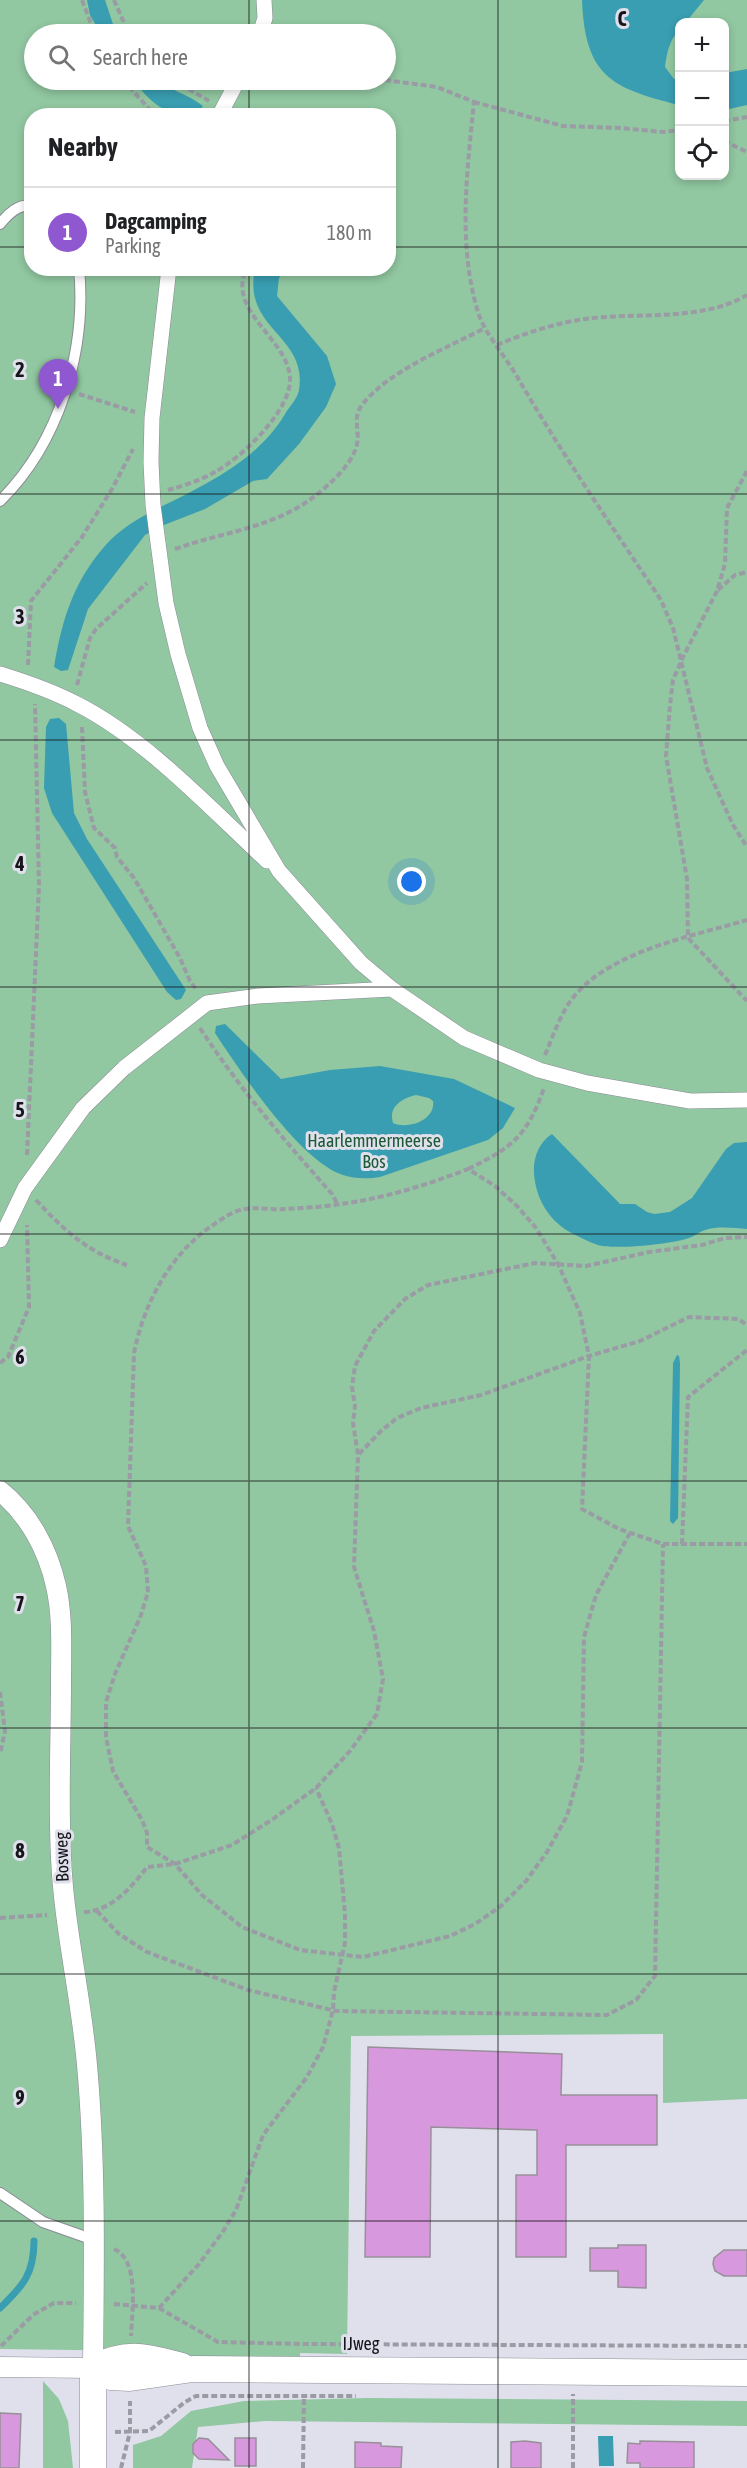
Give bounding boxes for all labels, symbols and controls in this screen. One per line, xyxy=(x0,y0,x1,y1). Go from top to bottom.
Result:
text: C xyxy=(618,7,627,30)
map controls xyxy=(675,18,729,180)
button: + xyxy=(675,18,729,72)
search box xyxy=(24,24,396,90)
icon: search xyxy=(45,41,78,74)
text: Search here xyxy=(93,44,188,70)
button: − xyxy=(675,72,729,126)
button: locate xyxy=(675,126,729,180)
text: Nearby xyxy=(48,132,118,162)
text: Dagcamping xyxy=(105,208,206,234)
text: 1 xyxy=(63,221,72,244)
text: 180 m xyxy=(327,221,372,244)
text: Parking xyxy=(105,234,161,257)
text: 2 xyxy=(15,358,25,381)
pin: 1 xyxy=(38,360,78,409)
text: 3 xyxy=(15,605,25,628)
text: 4 xyxy=(14,852,25,875)
your location xyxy=(397,867,426,896)
text: 5 xyxy=(15,1098,25,1121)
park label: Haarlemmermeerse Bos xyxy=(307,1130,441,1172)
text: 6 xyxy=(15,1345,25,1368)
text: 7 xyxy=(15,1592,25,1615)
street label: Bosweg xyxy=(50,1831,73,1882)
text: 8 xyxy=(15,1839,25,1862)
text: 9 xyxy=(15,2086,25,2109)
street label: IJweg xyxy=(343,2333,380,2354)

